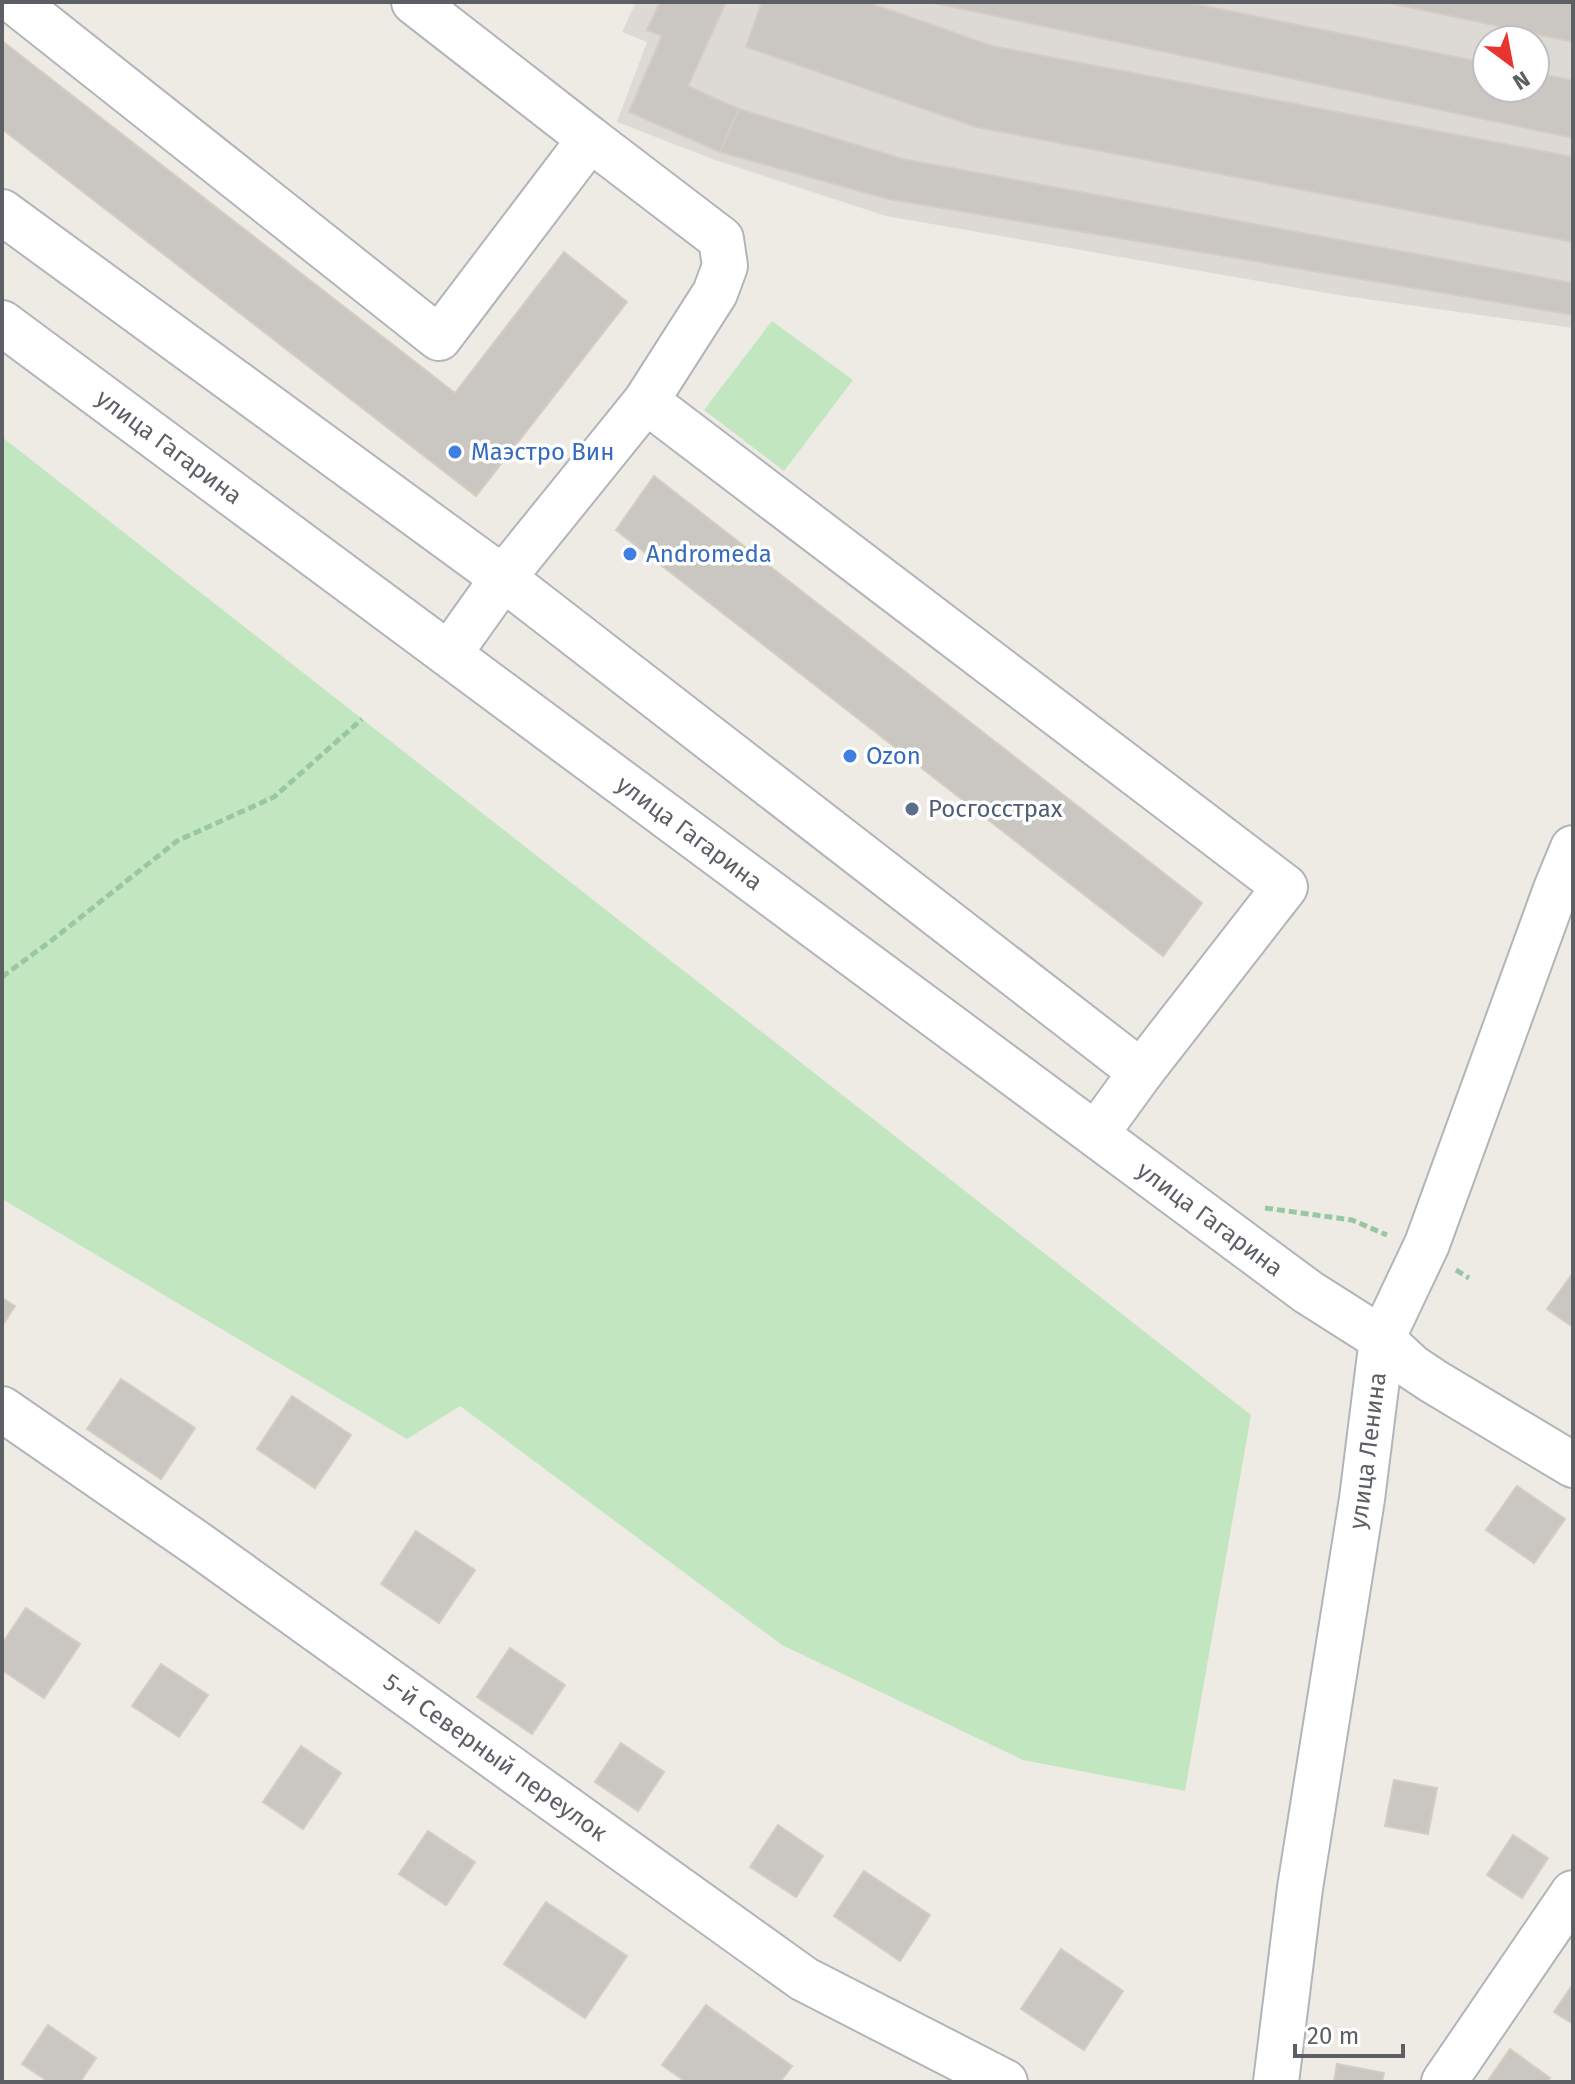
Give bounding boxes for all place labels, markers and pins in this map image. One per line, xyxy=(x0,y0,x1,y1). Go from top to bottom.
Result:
place label: Маэстро Вин xyxy=(471,438,615,466)
marker: Маэстро Вин xyxy=(446,443,464,461)
place label: Andromeda xyxy=(646,540,772,568)
marker: Andromeda xyxy=(621,545,639,563)
place label: Ozon xyxy=(866,742,921,770)
marker: Ozon xyxy=(841,747,859,765)
place label: Росгосстрах xyxy=(928,795,1063,823)
marker: Росгосстрах xyxy=(903,800,921,818)

